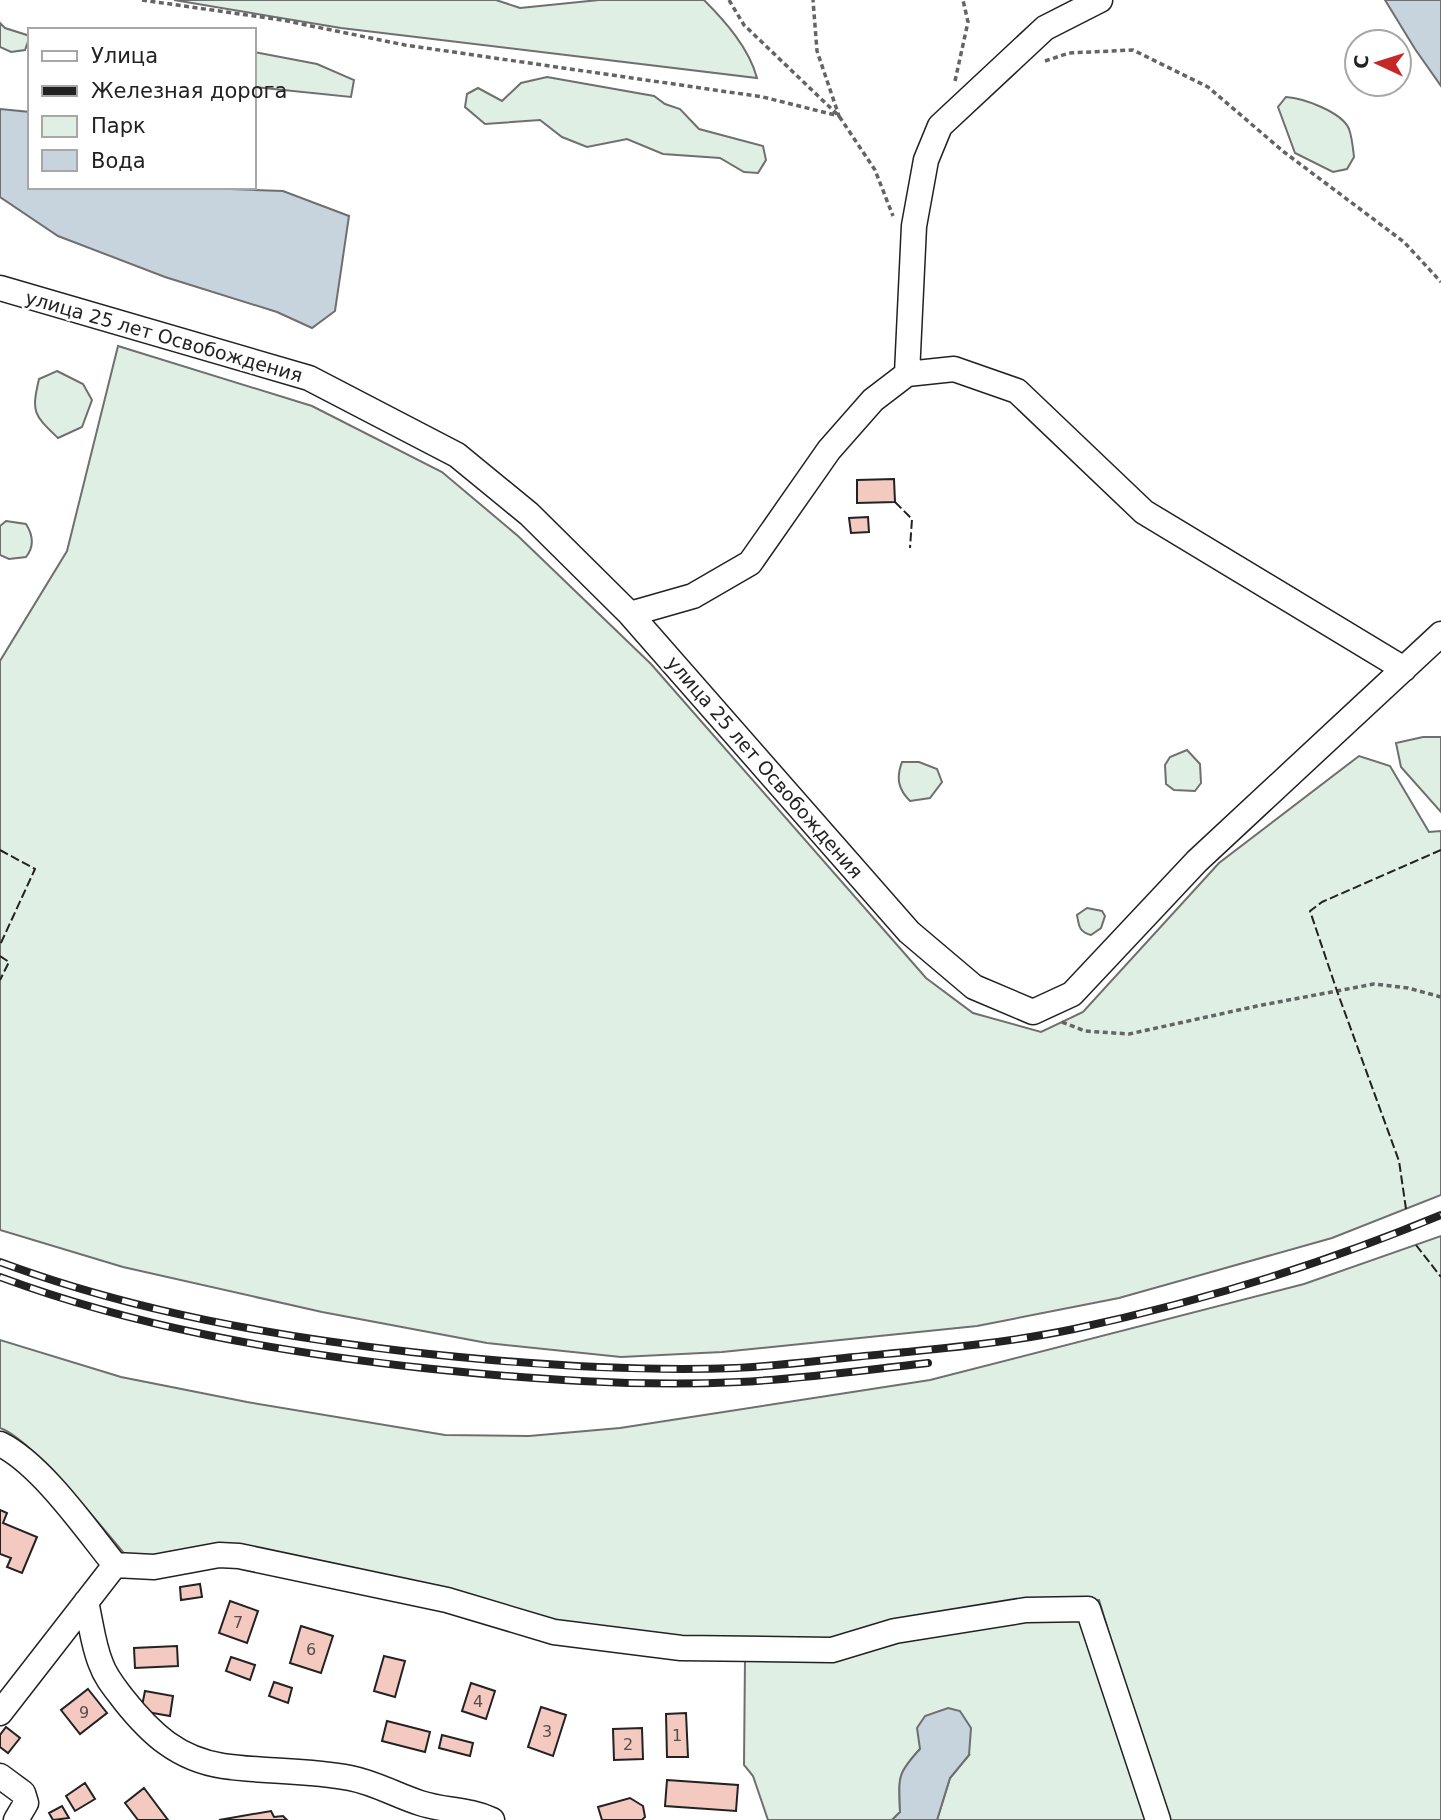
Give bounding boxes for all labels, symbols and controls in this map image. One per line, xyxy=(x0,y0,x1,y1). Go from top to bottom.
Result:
legend xyxy=(28,28,256,189)
north arrow xyxy=(1343,28,1413,98)
text: Улица xyxy=(91,44,158,68)
text: С xyxy=(1350,54,1373,70)
text: Железная дорога xyxy=(91,79,287,103)
text: Парк xyxy=(91,114,146,138)
text: Вода xyxy=(91,149,146,173)
street label: улица 25 лет Освобождения xyxy=(23,286,305,386)
street label: улица 25 лет Освобождения xyxy=(662,651,868,883)
house number: 7 xyxy=(233,1613,243,1632)
house number: 6 xyxy=(306,1640,316,1659)
house number: 4 xyxy=(473,1692,483,1711)
house number: 9 xyxy=(79,1703,89,1722)
house number: 3 xyxy=(542,1722,552,1741)
house number: 1 xyxy=(672,1726,682,1745)
house number: 2 xyxy=(623,1735,633,1754)

